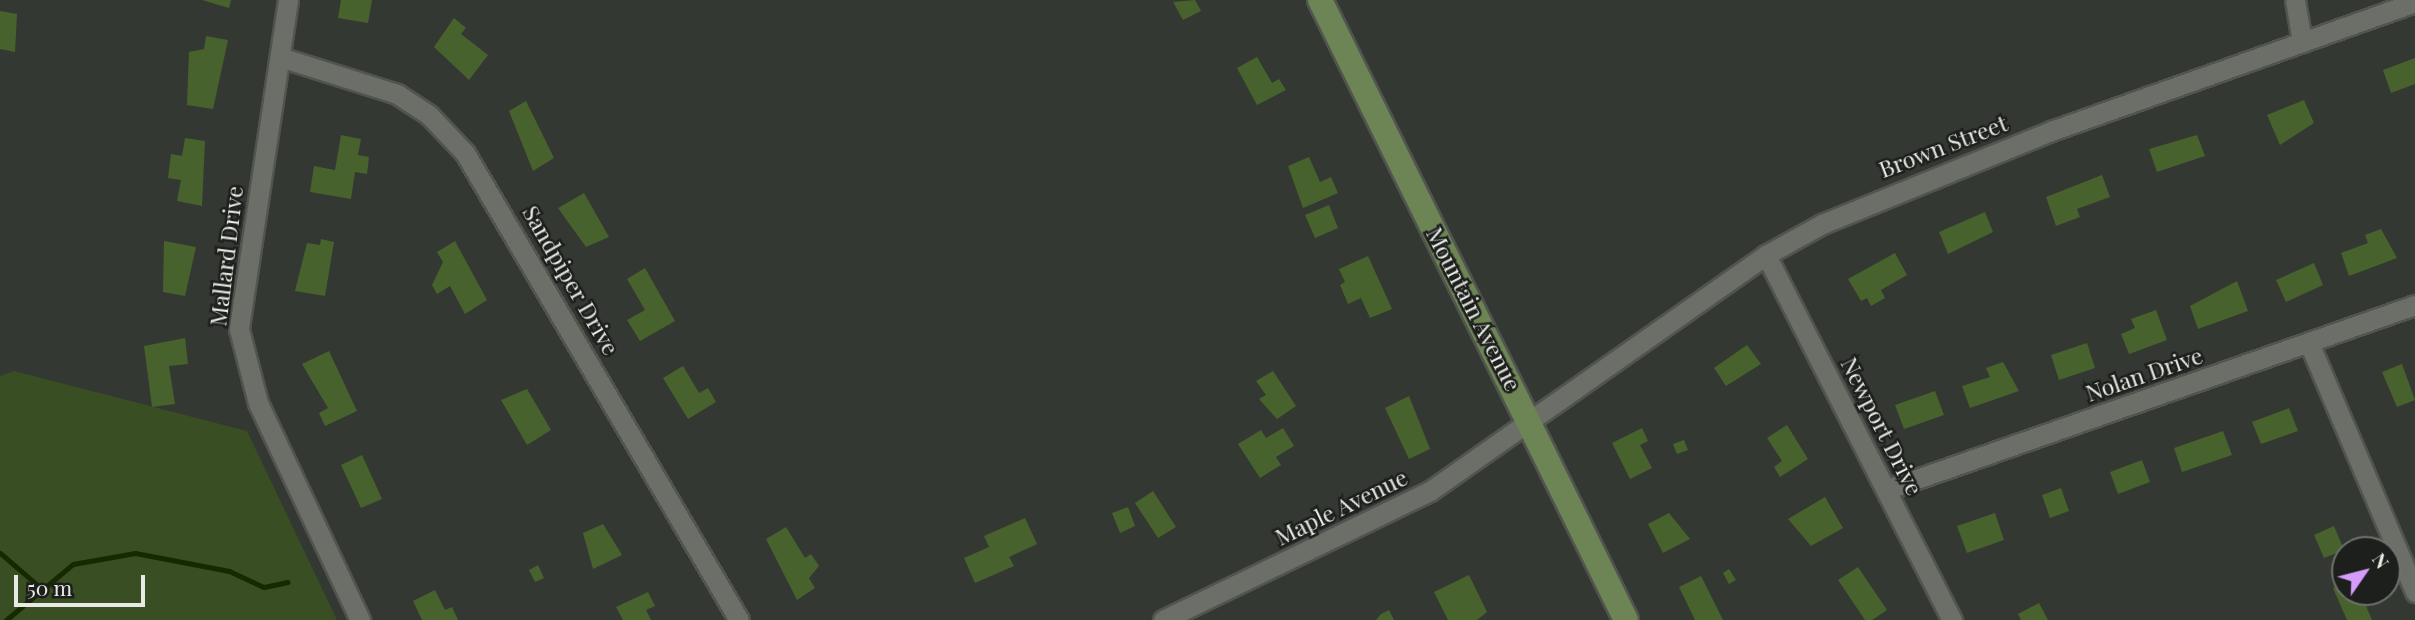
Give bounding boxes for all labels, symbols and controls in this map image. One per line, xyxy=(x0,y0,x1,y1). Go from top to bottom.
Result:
street label: Brown Street xyxy=(1875,109,2011,183)
street label: Mallard Drive xyxy=(204,184,248,328)
street label: Sandpiper Drive xyxy=(517,200,625,360)
street label: Mountain Avenue xyxy=(1421,222,1527,396)
street label: Nolan Drive xyxy=(2082,341,2206,407)
street label: Newport Drive xyxy=(1835,352,1929,500)
street label: Maple Avenue xyxy=(1270,463,1412,551)
north arrow xyxy=(2331,536,2401,606)
text: N xyxy=(2367,547,2396,573)
scale bar xyxy=(18,560,149,604)
text: 50 m xyxy=(27,573,72,601)

